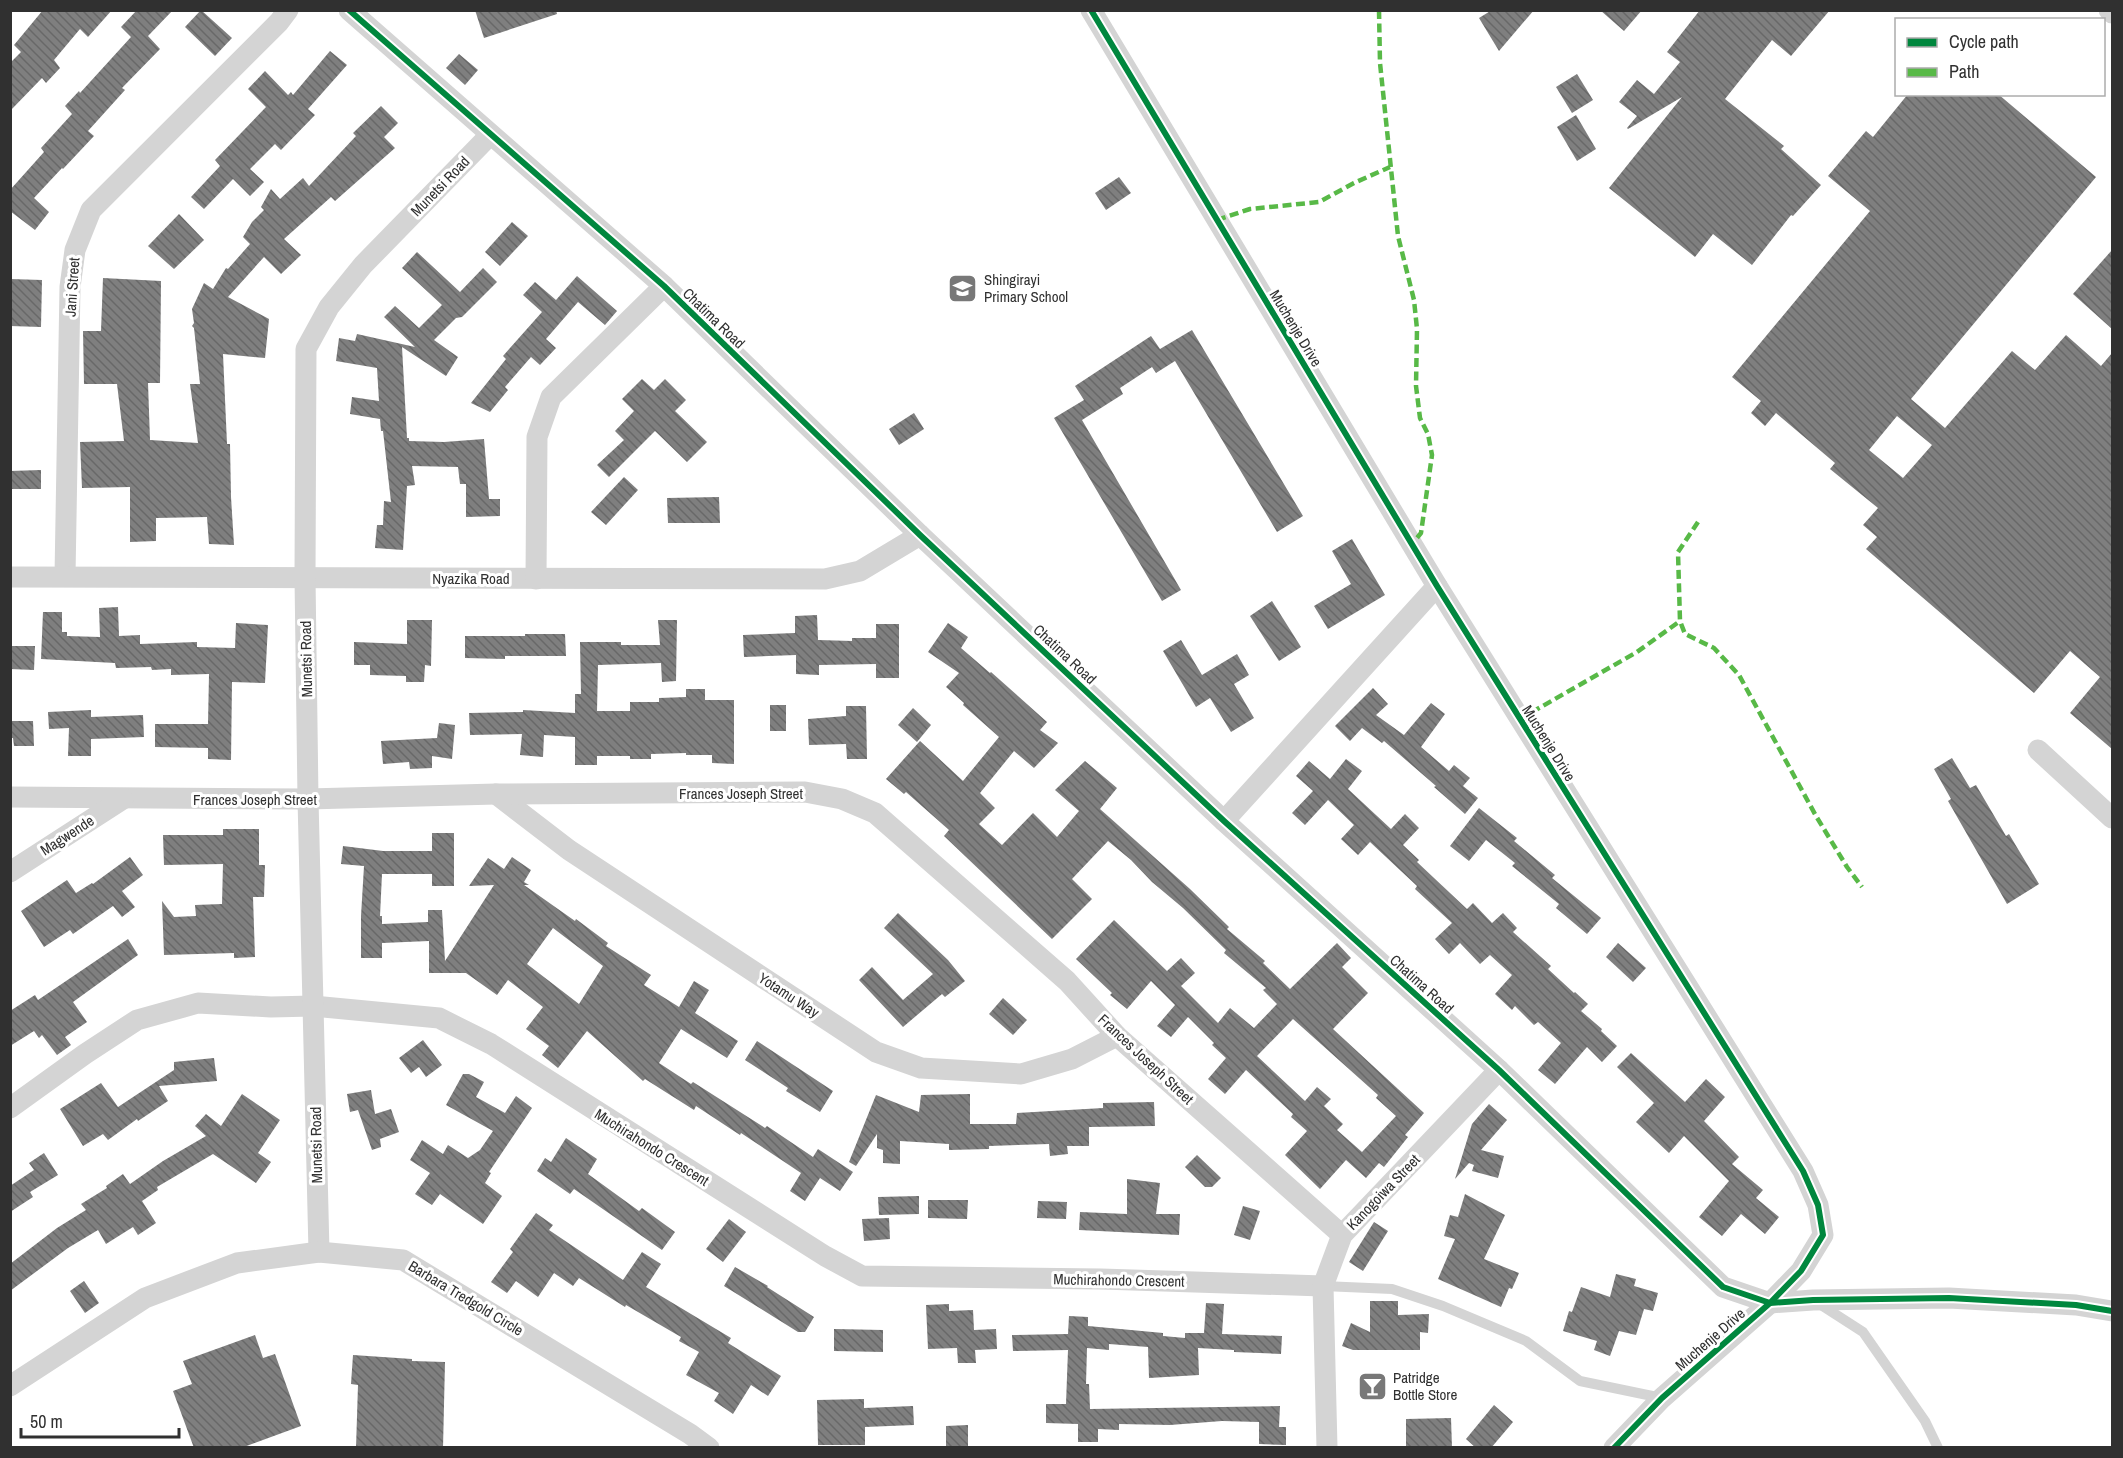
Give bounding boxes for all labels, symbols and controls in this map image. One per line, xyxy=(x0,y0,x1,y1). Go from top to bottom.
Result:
legend xyxy=(1895,18,2105,96)
text: Cycle path xyxy=(1949,29,2019,54)
text: Path xyxy=(1949,59,1979,84)
street label: Munetsi Road xyxy=(406,151,474,221)
street label: Jani Street xyxy=(59,256,85,317)
place label: Shingirayi Primary School xyxy=(984,269,1068,307)
school or university icon: Shingirayi Primary School xyxy=(947,272,979,304)
street label: Chatima Road xyxy=(678,283,750,353)
street label: Muchenje Drive xyxy=(1265,286,1327,370)
street label: Nyazika Road xyxy=(432,568,510,589)
street label: Chatima Road xyxy=(1029,619,1101,689)
street label: Munetsi Road xyxy=(295,621,317,697)
street label: Muchenje Drive xyxy=(1517,701,1581,785)
street label: Frances Joseph Street xyxy=(679,783,803,804)
street label: Frances Joseph Street xyxy=(193,789,317,810)
street label: Magwende xyxy=(36,810,98,860)
street label: Chatima Road xyxy=(1386,950,1458,1018)
street label: Yotamu Way xyxy=(754,967,824,1023)
street label: Frances Joseph Street xyxy=(1094,1009,1199,1109)
street label: Muchirahondo Crescent xyxy=(591,1103,714,1191)
street label: Munetsi Road xyxy=(305,1107,327,1183)
street label: Kanogoiwa Street xyxy=(1341,1149,1425,1234)
street label: Barbara Tredgold Circle xyxy=(405,1255,528,1341)
street label: Muchirahondo Crescent xyxy=(1053,1268,1185,1292)
street label: Muchenje Drive xyxy=(1671,1303,1750,1375)
place label: Patridge Bottle Store xyxy=(1393,1367,1457,1405)
bar icon: Patridge Bottle Store xyxy=(1356,1370,1388,1402)
scale bar xyxy=(21,1401,178,1439)
text: 50 m xyxy=(30,1409,63,1434)

